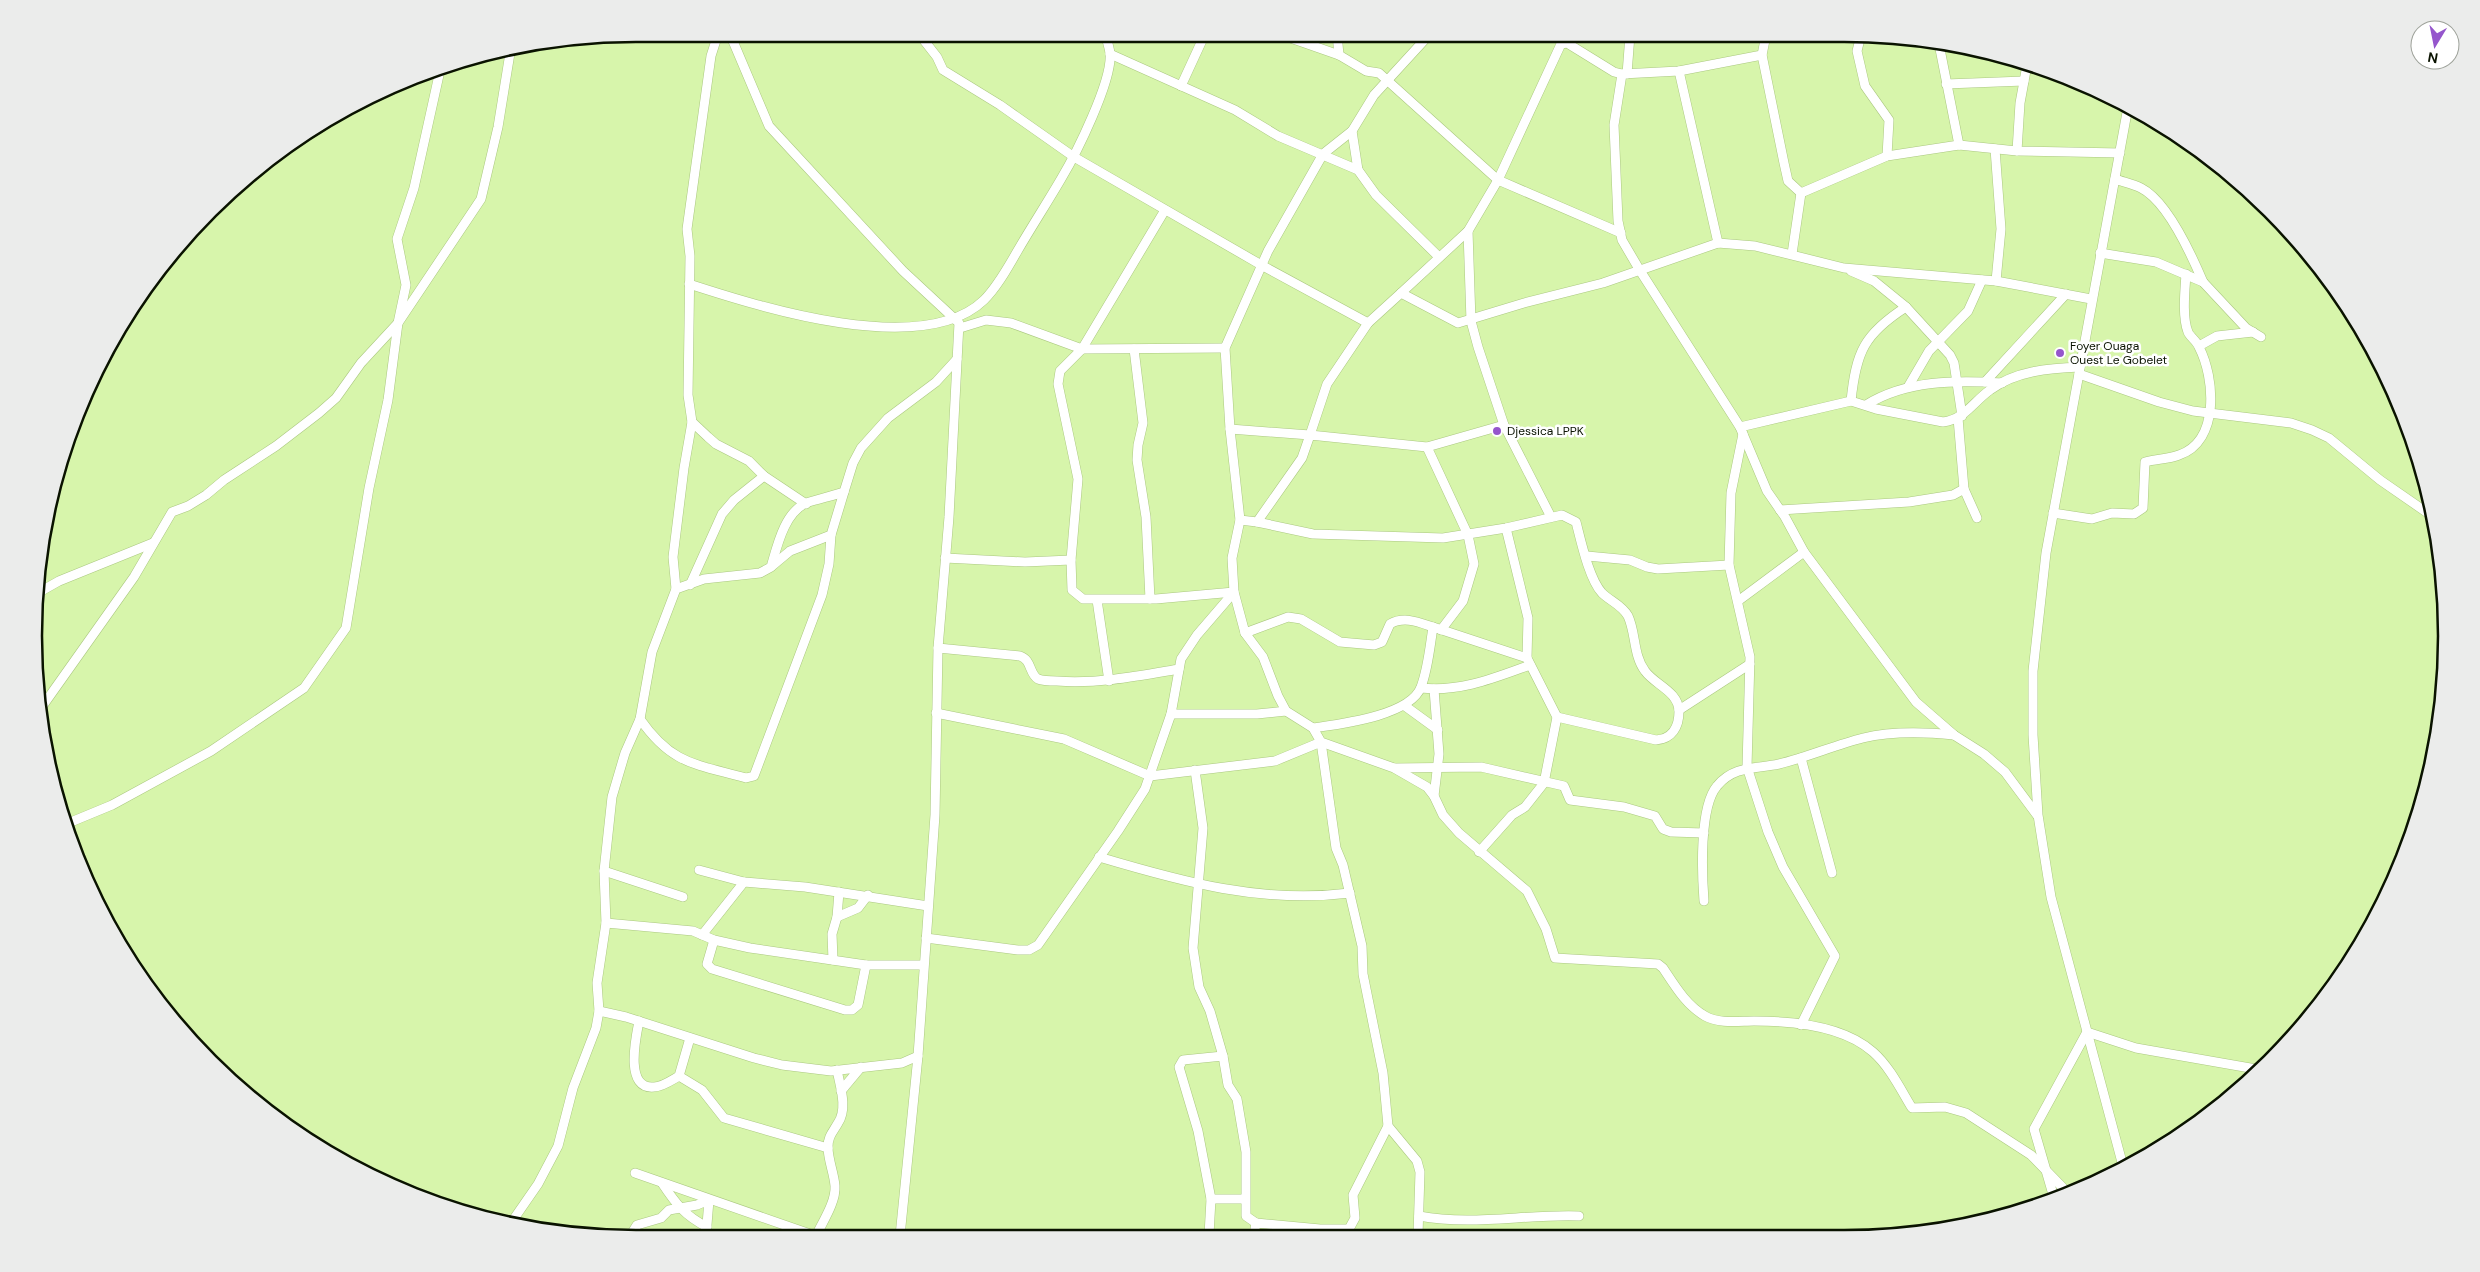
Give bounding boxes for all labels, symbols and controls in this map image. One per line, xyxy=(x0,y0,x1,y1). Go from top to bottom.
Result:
north arrow xyxy=(2410,20,2460,70)
text: N xyxy=(2426,48,2439,68)
place label: Foyer Ouaga Ouest Le Gobelet xyxy=(2070,338,2168,368)
marker: Foyer Ouaga Ouest Le Gobelet xyxy=(2054,347,2066,359)
place label: Djessica LPPK xyxy=(1507,423,1584,439)
marker: Djessica LPPK xyxy=(1491,425,1503,437)

